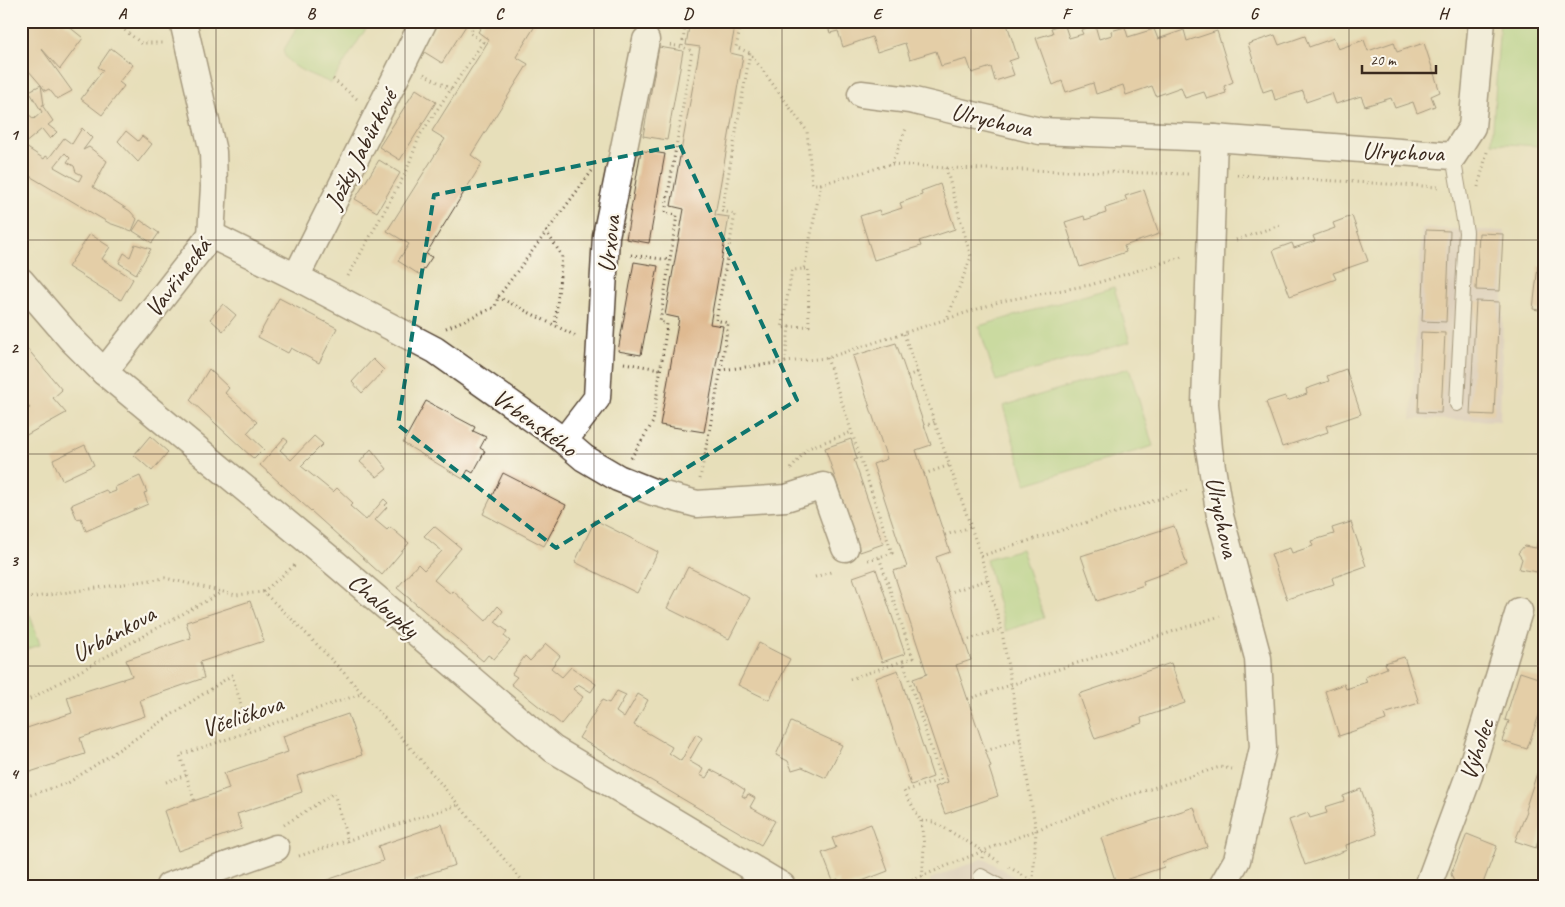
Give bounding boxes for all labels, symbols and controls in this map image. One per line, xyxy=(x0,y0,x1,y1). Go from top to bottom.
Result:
text: A xyxy=(118,4,128,24)
text: B xyxy=(307,4,317,24)
text: C xyxy=(495,4,505,24)
text: D xyxy=(683,4,694,24)
text: E xyxy=(873,4,884,24)
text: F xyxy=(1062,4,1073,24)
text: G xyxy=(1250,4,1260,24)
text: H xyxy=(1438,4,1450,24)
scale bar xyxy=(1362,42,1436,74)
text: 20 m xyxy=(1370,51,1397,70)
street label: Jožky Jabůrkové xyxy=(317,81,406,215)
street label: Ulrychova xyxy=(948,95,1037,145)
text: 1 xyxy=(10,125,19,145)
street label: Ulrychova xyxy=(1361,135,1446,169)
street label: Urxova xyxy=(590,212,628,274)
street label: Vavřinecká xyxy=(137,230,219,324)
text: 2 xyxy=(10,338,19,358)
street label: Vrbenského xyxy=(486,381,584,465)
street label: Ulrychova xyxy=(1198,474,1247,563)
text: 3 xyxy=(10,551,19,571)
street label: Chaloupky xyxy=(341,566,427,646)
street label: Urbánkova xyxy=(66,597,163,670)
street label: Včeličkova xyxy=(198,687,289,745)
street label: Výholec xyxy=(1452,714,1502,784)
text: 4 xyxy=(10,764,19,784)

